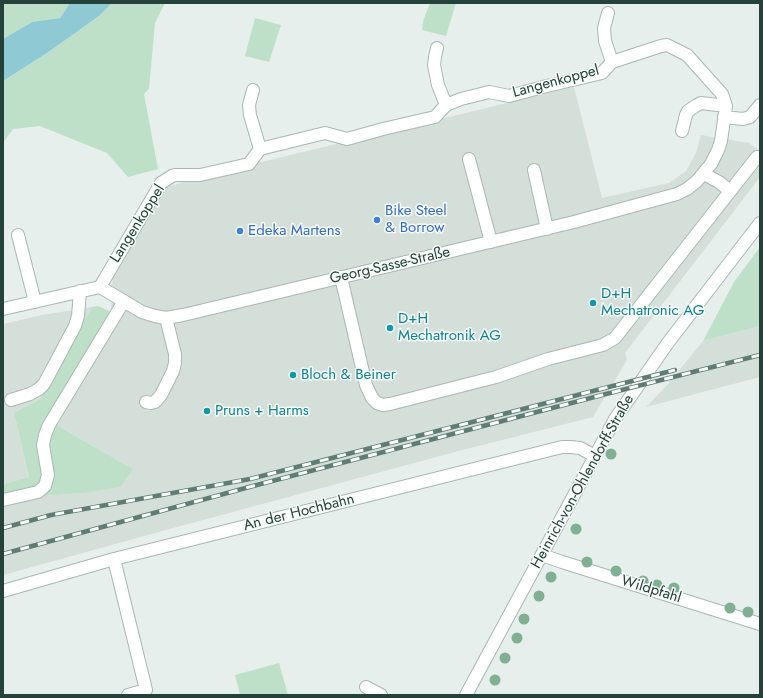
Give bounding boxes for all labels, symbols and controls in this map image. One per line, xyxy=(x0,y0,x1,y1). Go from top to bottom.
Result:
street label: Langenkoppel xyxy=(511,62,601,102)
street label: Langenkoppel xyxy=(107,182,169,266)
place label: Bike Steel & Borrow xyxy=(385,202,447,237)
marker: Bike Steel & Borrow xyxy=(372,215,382,225)
place label: Edeka Martens xyxy=(248,222,341,240)
marker: Edeka Martens xyxy=(235,226,245,236)
street label: Georg-Sasse-Straße xyxy=(328,243,452,289)
place label: D+H Mechatronic AG xyxy=(601,285,704,320)
marker: D+H Mechatronic AG xyxy=(588,298,598,308)
place label: D+H Mechatronik AG xyxy=(398,310,501,345)
marker: D+H Mechatronik AG xyxy=(385,323,395,333)
place label: Bloch & Beiner xyxy=(301,366,396,384)
marker: Bloch & Beiner xyxy=(288,370,298,380)
street label: Heinrich-von-Ohlendorff-Straße xyxy=(528,392,638,572)
place label: Pruns + Harms xyxy=(215,402,309,420)
marker: Pruns + Harms xyxy=(202,406,212,416)
street label: An der Hochbahn xyxy=(242,491,356,535)
street label: Wildpfahl xyxy=(619,572,683,608)

